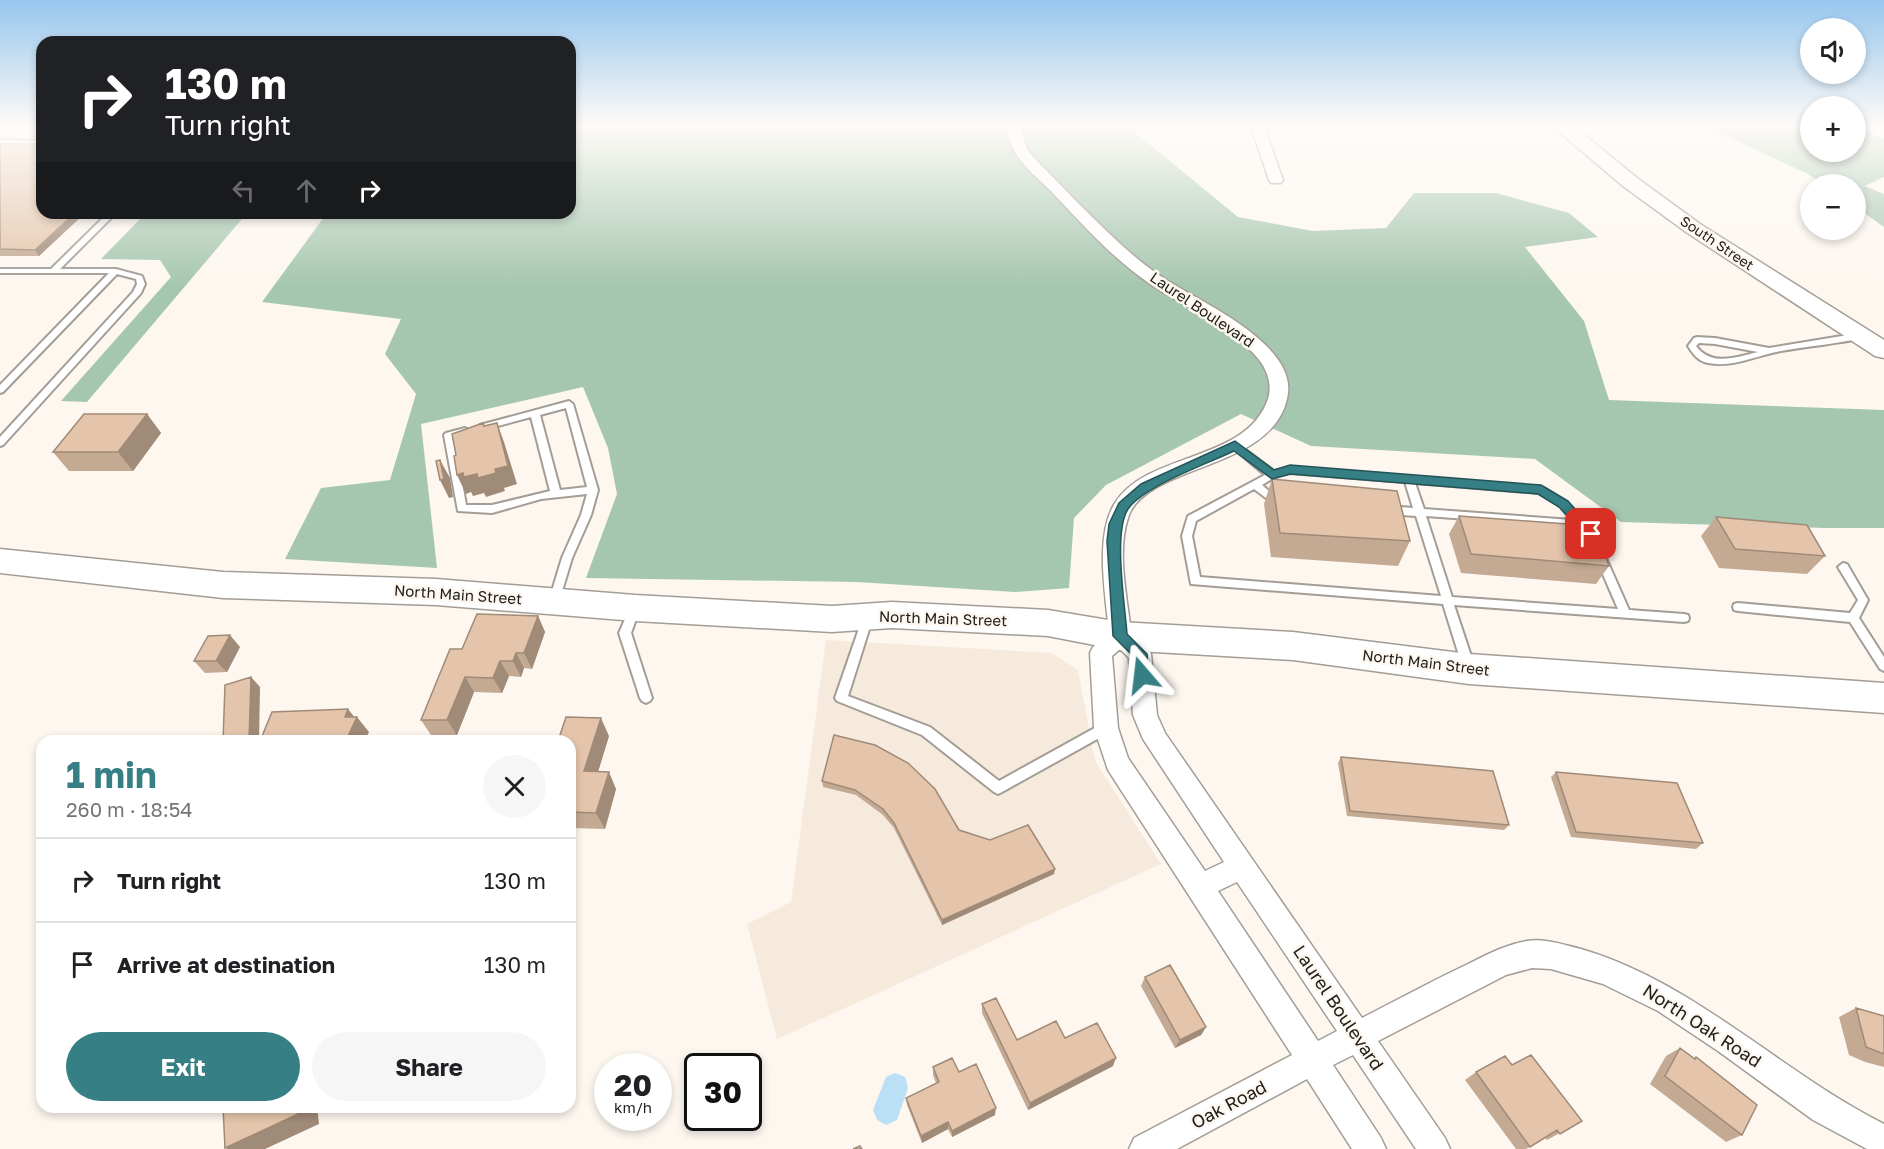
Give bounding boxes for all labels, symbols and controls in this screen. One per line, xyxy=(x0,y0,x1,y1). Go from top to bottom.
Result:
map controls xyxy=(1800,18,1866,240)
button: sound xyxy=(1800,18,1866,84)
text: 130 m xyxy=(165,58,287,108)
icon: right xyxy=(66,60,144,138)
button: + xyxy=(1800,96,1866,162)
text: Turn right xyxy=(165,109,291,141)
icon: left xyxy=(227,174,260,207)
icon: ahead xyxy=(290,174,323,207)
icon: right xyxy=(353,174,386,207)
button: − xyxy=(1800,174,1866,240)
street label: South Street xyxy=(1677,212,1757,273)
street label: Laurel Boulevard xyxy=(1147,268,1258,351)
pin xyxy=(1565,508,1616,559)
icon: arrive xyxy=(1574,517,1607,550)
street label: North Main Street xyxy=(393,581,523,607)
street label: North Main Street xyxy=(879,607,1007,629)
position arrow xyxy=(1110,643,1174,707)
street label: North Main Street xyxy=(1361,645,1491,679)
text: 1 min xyxy=(66,753,157,796)
button: close xyxy=(483,755,546,818)
text: 260 m · 18:54 xyxy=(66,797,193,821)
icon: right xyxy=(66,864,99,897)
text: Turn right xyxy=(117,867,221,894)
text: 130 m xyxy=(484,867,546,894)
street label: Laurel Boulevard xyxy=(1289,941,1389,1074)
icon: arrive xyxy=(66,948,99,981)
text: Arrive at destination xyxy=(117,951,335,978)
text: 130 m xyxy=(484,951,546,978)
street label: North Oak Road xyxy=(1639,979,1766,1072)
button: Exit xyxy=(66,1032,300,1101)
button: Share xyxy=(312,1032,546,1101)
speed limit sign: 30 xyxy=(684,1053,762,1131)
text: 20 xyxy=(614,1067,652,1103)
street label: Oak Road xyxy=(1187,1075,1270,1133)
text: km/h xyxy=(614,1098,652,1116)

